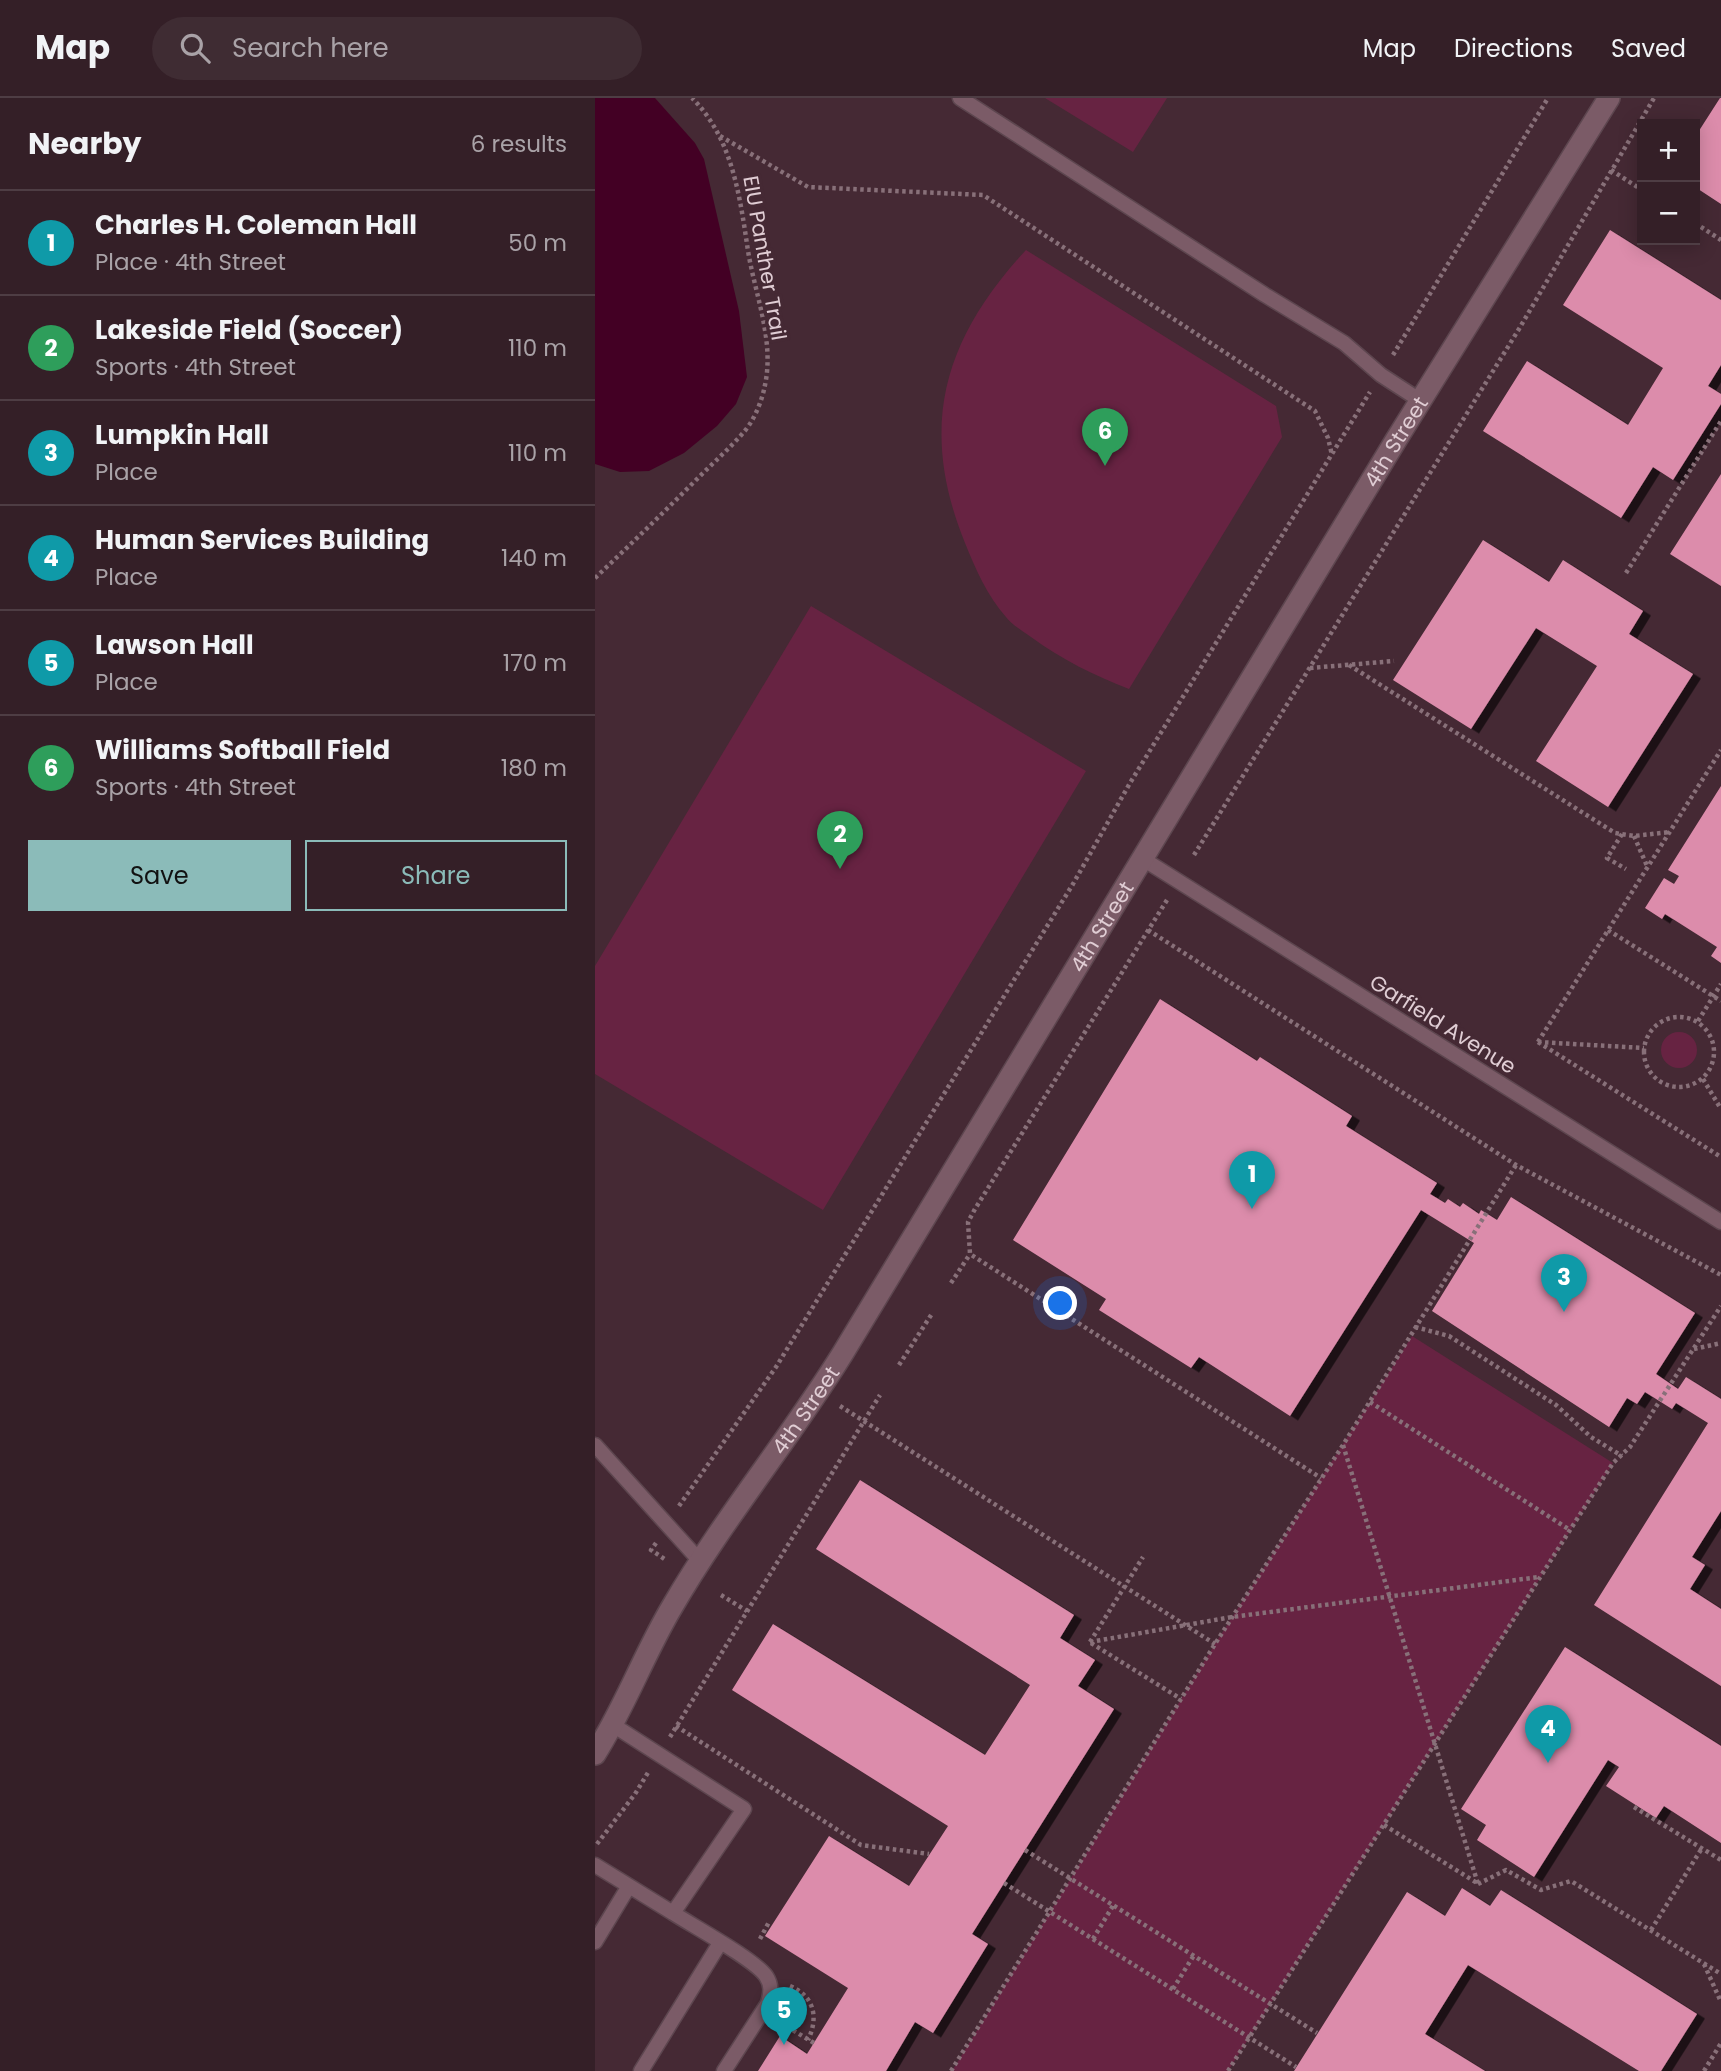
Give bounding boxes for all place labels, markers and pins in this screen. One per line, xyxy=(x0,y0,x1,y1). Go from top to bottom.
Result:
pin: 6 xyxy=(1082,408,1128,466)
pin: 2 xyxy=(817,811,863,869)
pin: 1 xyxy=(1229,1151,1275,1209)
pin: 3 xyxy=(1541,1254,1587,1312)
pin: 4 xyxy=(1525,1705,1571,1763)
pin: 5 xyxy=(761,1987,807,2045)

